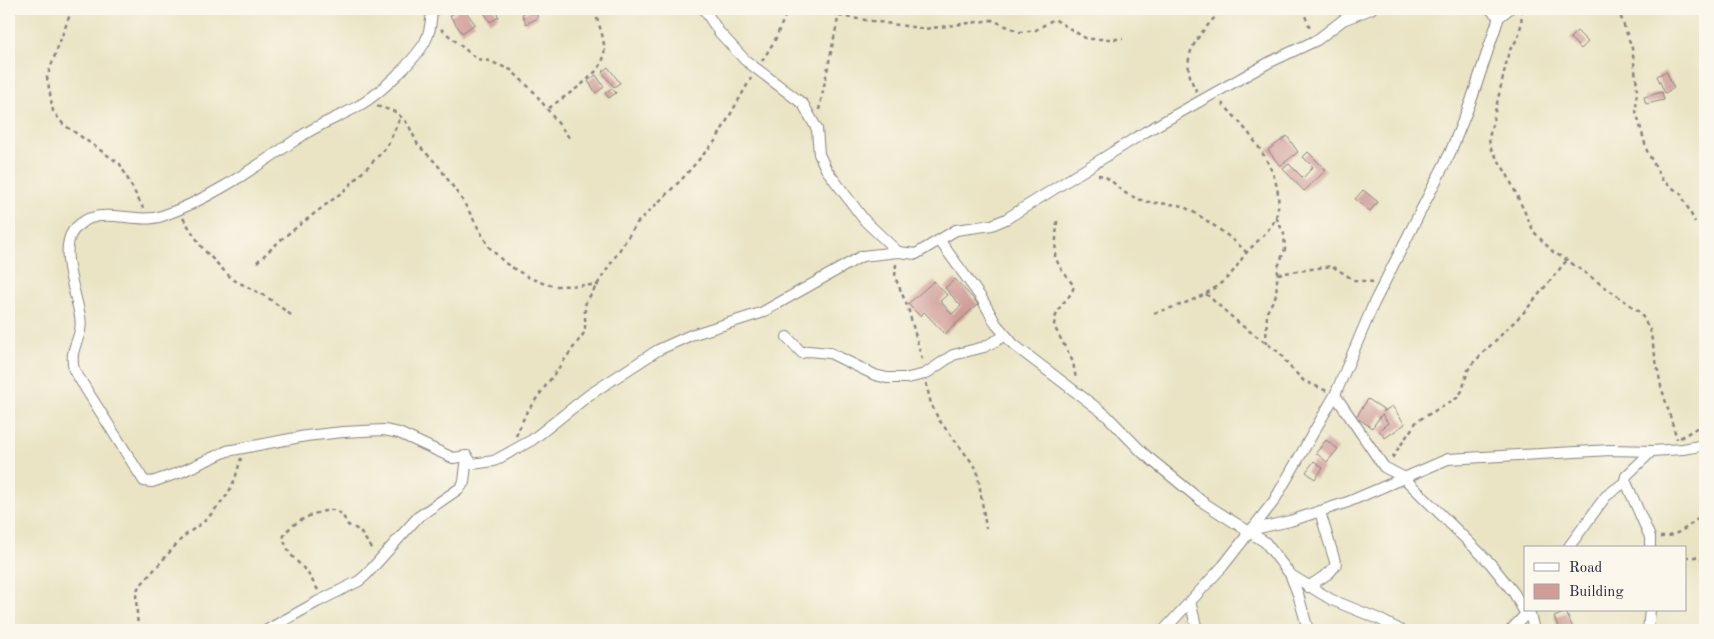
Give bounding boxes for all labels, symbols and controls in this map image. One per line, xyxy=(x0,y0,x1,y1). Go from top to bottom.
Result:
legend xyxy=(1524,546,1686,612)
text: Road xyxy=(1569,561,1603,576)
text: Building xyxy=(1569,585,1624,600)

